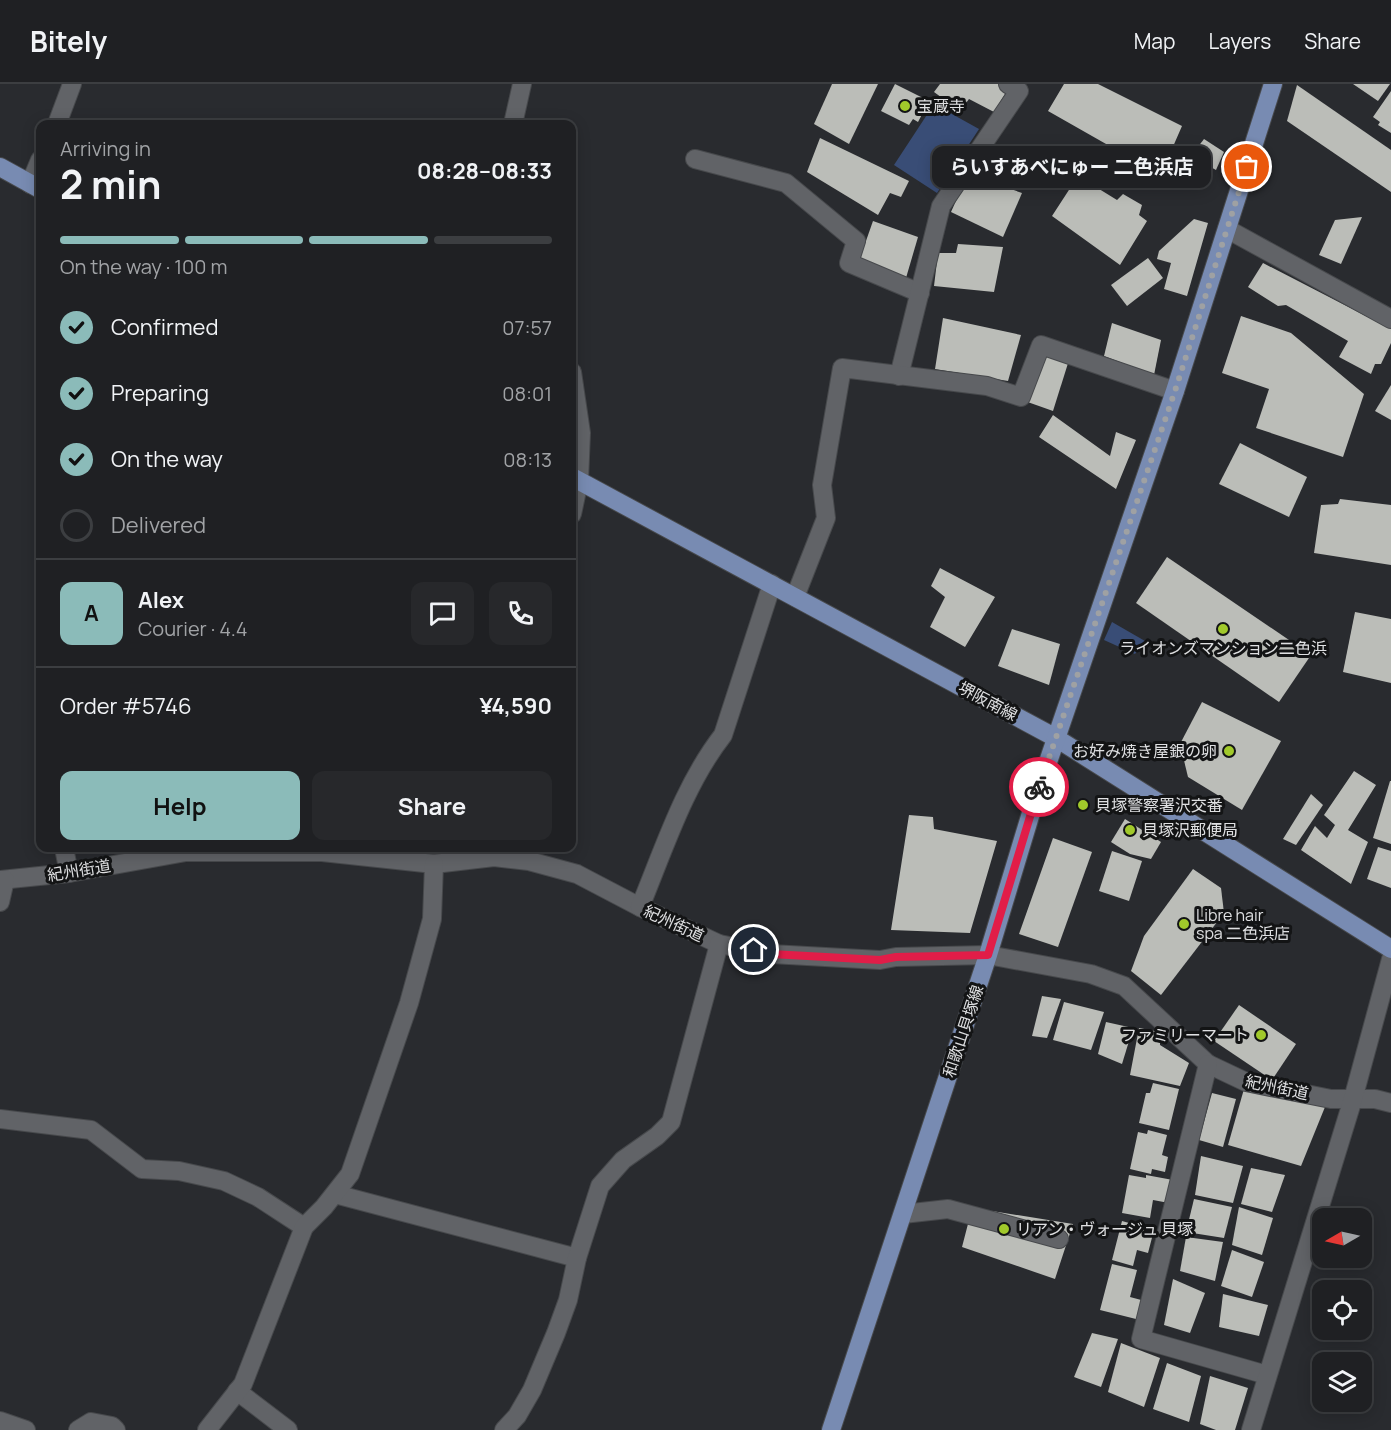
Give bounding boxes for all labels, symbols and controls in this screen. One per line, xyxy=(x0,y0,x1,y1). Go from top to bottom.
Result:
text: Bitely xyxy=(30,22,107,60)
text: Map xyxy=(1134,27,1175,55)
text: Layers xyxy=(1208,27,1271,55)
text: Share xyxy=(1304,27,1361,55)
place label: 宝蔵寺 xyxy=(917,95,965,117)
marker: 宝蔵寺 xyxy=(898,99,912,113)
text: Arriving in xyxy=(60,135,151,162)
pin xyxy=(1221,141,1272,192)
callout: らいすあべにゅー 二色浜店 xyxy=(932,146,1211,188)
icon: bag xyxy=(1230,150,1263,183)
text: らいすあべにゅー 二色浜店 xyxy=(950,153,1194,180)
text: 08:28–08:33 xyxy=(417,156,552,186)
text: 2 min xyxy=(60,157,161,211)
text: On the way · 100 m xyxy=(60,253,227,280)
icon: check xyxy=(60,311,93,344)
text: Confirmed xyxy=(111,312,219,342)
text: 07:57 xyxy=(502,314,552,341)
icon: check xyxy=(60,377,93,410)
text: Preparing xyxy=(111,378,209,408)
text: 08:01 xyxy=(502,380,552,407)
icon: check xyxy=(60,443,93,476)
text: On the way xyxy=(111,444,223,474)
text: 08:13 xyxy=(503,446,552,473)
text: Delivered xyxy=(111,510,206,540)
button: chat xyxy=(411,582,474,645)
button: phone xyxy=(489,582,552,645)
text: Alex xyxy=(138,585,184,615)
text: A xyxy=(84,598,99,628)
text: Courier · 4.4 xyxy=(138,615,248,642)
marker: ライオンズマンション二色浜 xyxy=(1216,622,1230,636)
place label: ライオンズマンション二色浜 xyxy=(1119,637,1327,659)
street label: 堺阪南線 xyxy=(955,676,1021,726)
text: Order #5746 xyxy=(60,691,192,721)
text: ¥4,590 xyxy=(479,691,552,721)
place label: お好み焼き屋銀の卵 xyxy=(1073,740,1217,762)
marker: お好み焼き屋銀の卵 xyxy=(1222,744,1236,758)
courier xyxy=(1009,757,1069,817)
button: Help xyxy=(60,771,300,840)
button: Share xyxy=(312,771,552,840)
icon: bike xyxy=(1023,771,1056,804)
place label: 貝塚警察署沢交番 xyxy=(1095,794,1223,816)
marker: 貝塚警察署沢交番 xyxy=(1076,798,1090,812)
place label: 貝塚沢郵便局 xyxy=(1142,819,1238,841)
marker: 貝塚沢郵便局 xyxy=(1123,823,1137,837)
street label: 紀州街道 xyxy=(46,854,112,886)
street label: 紀州街道 xyxy=(640,900,708,946)
place label: Libre hair spa 二色浜店 xyxy=(1196,904,1290,944)
marker: Libre hair spa 二色浜店 xyxy=(1177,917,1191,931)
pin xyxy=(728,924,779,975)
icon: home xyxy=(737,933,770,966)
street label: 和歌山貝塚線 xyxy=(938,982,988,1080)
place label: ファミリーマート xyxy=(1121,1024,1249,1046)
marker: ファミリーマート xyxy=(1254,1028,1268,1042)
street label: 紀州街道 xyxy=(1243,1070,1311,1104)
north arrow xyxy=(1312,1208,1372,1268)
map controls xyxy=(1312,1208,1372,1412)
place label: リアン・ヴォージュ 貝塚 xyxy=(1016,1218,1193,1240)
marker: リアン・ヴォージュ 貝塚 xyxy=(997,1222,1011,1236)
button: locate xyxy=(1312,1280,1372,1340)
button: layers xyxy=(1312,1352,1372,1412)

